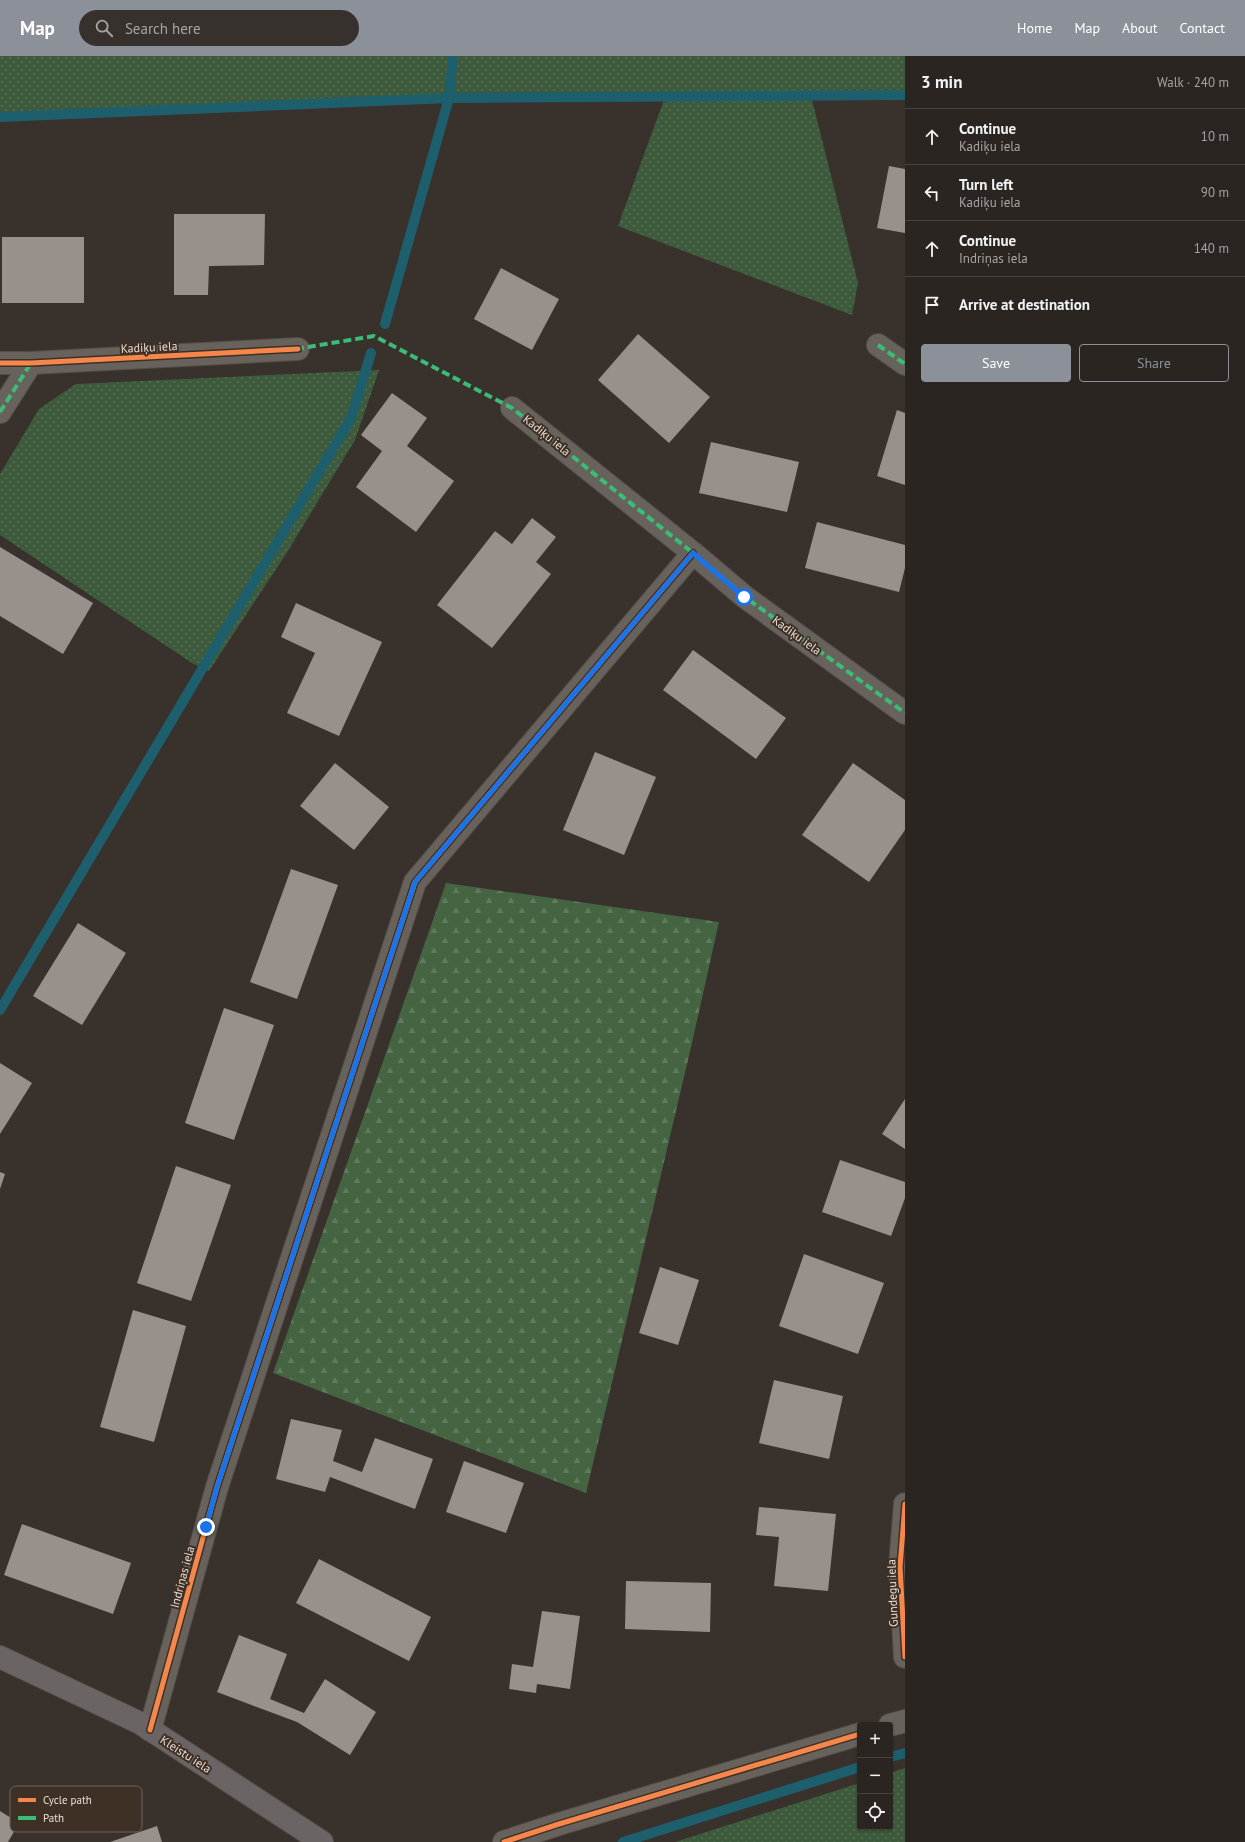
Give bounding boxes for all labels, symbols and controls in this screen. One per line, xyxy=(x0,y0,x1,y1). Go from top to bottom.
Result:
search box xyxy=(79,10,359,46)
text: Map xyxy=(20,16,55,40)
icon: search xyxy=(93,17,115,39)
text: Search here xyxy=(125,19,201,38)
text: Home xyxy=(1017,19,1052,37)
text: Map xyxy=(1074,19,1100,37)
text: About xyxy=(1122,19,1158,37)
text: Contact xyxy=(1180,19,1225,37)
text: 3 min xyxy=(921,71,962,93)
text: Walk · 240 m xyxy=(1157,74,1229,91)
text: Continue xyxy=(959,119,1016,138)
icon: ahead xyxy=(921,126,943,148)
text: 10 m xyxy=(1201,128,1229,145)
text: Kadiķu iela xyxy=(959,138,1021,155)
text: Turn left xyxy=(959,175,1013,194)
icon: left xyxy=(921,182,943,204)
text: 90 m xyxy=(1201,184,1229,201)
text: Kadiķu iela xyxy=(959,194,1021,211)
text: Continue xyxy=(959,231,1016,250)
icon: ahead xyxy=(921,238,943,260)
text: 140 m xyxy=(1194,240,1229,257)
text: Indriņas iela xyxy=(959,250,1028,267)
icon: arrive xyxy=(921,294,943,316)
text: Arrive at destination xyxy=(959,295,1090,314)
street label: Kadiķu iela xyxy=(120,338,178,357)
button: Save xyxy=(921,344,1071,382)
button: Share xyxy=(1079,344,1229,382)
street label: Kadiķu iela xyxy=(520,411,574,460)
route start xyxy=(735,588,753,606)
street label: Kadiķu iela xyxy=(769,612,824,659)
route end xyxy=(197,1518,215,1536)
street label: Indriņas iela xyxy=(167,1544,198,1610)
street label: Gundegu iela xyxy=(883,1559,901,1627)
map controls xyxy=(857,1722,893,1830)
button: + xyxy=(857,1722,893,1758)
street label: Kleistu iela xyxy=(158,1732,214,1776)
button: − xyxy=(857,1758,893,1794)
legend xyxy=(10,1786,142,1832)
text: Cycle path xyxy=(43,1793,92,1807)
button: locate xyxy=(857,1794,893,1830)
text: Path xyxy=(43,1811,64,1825)

